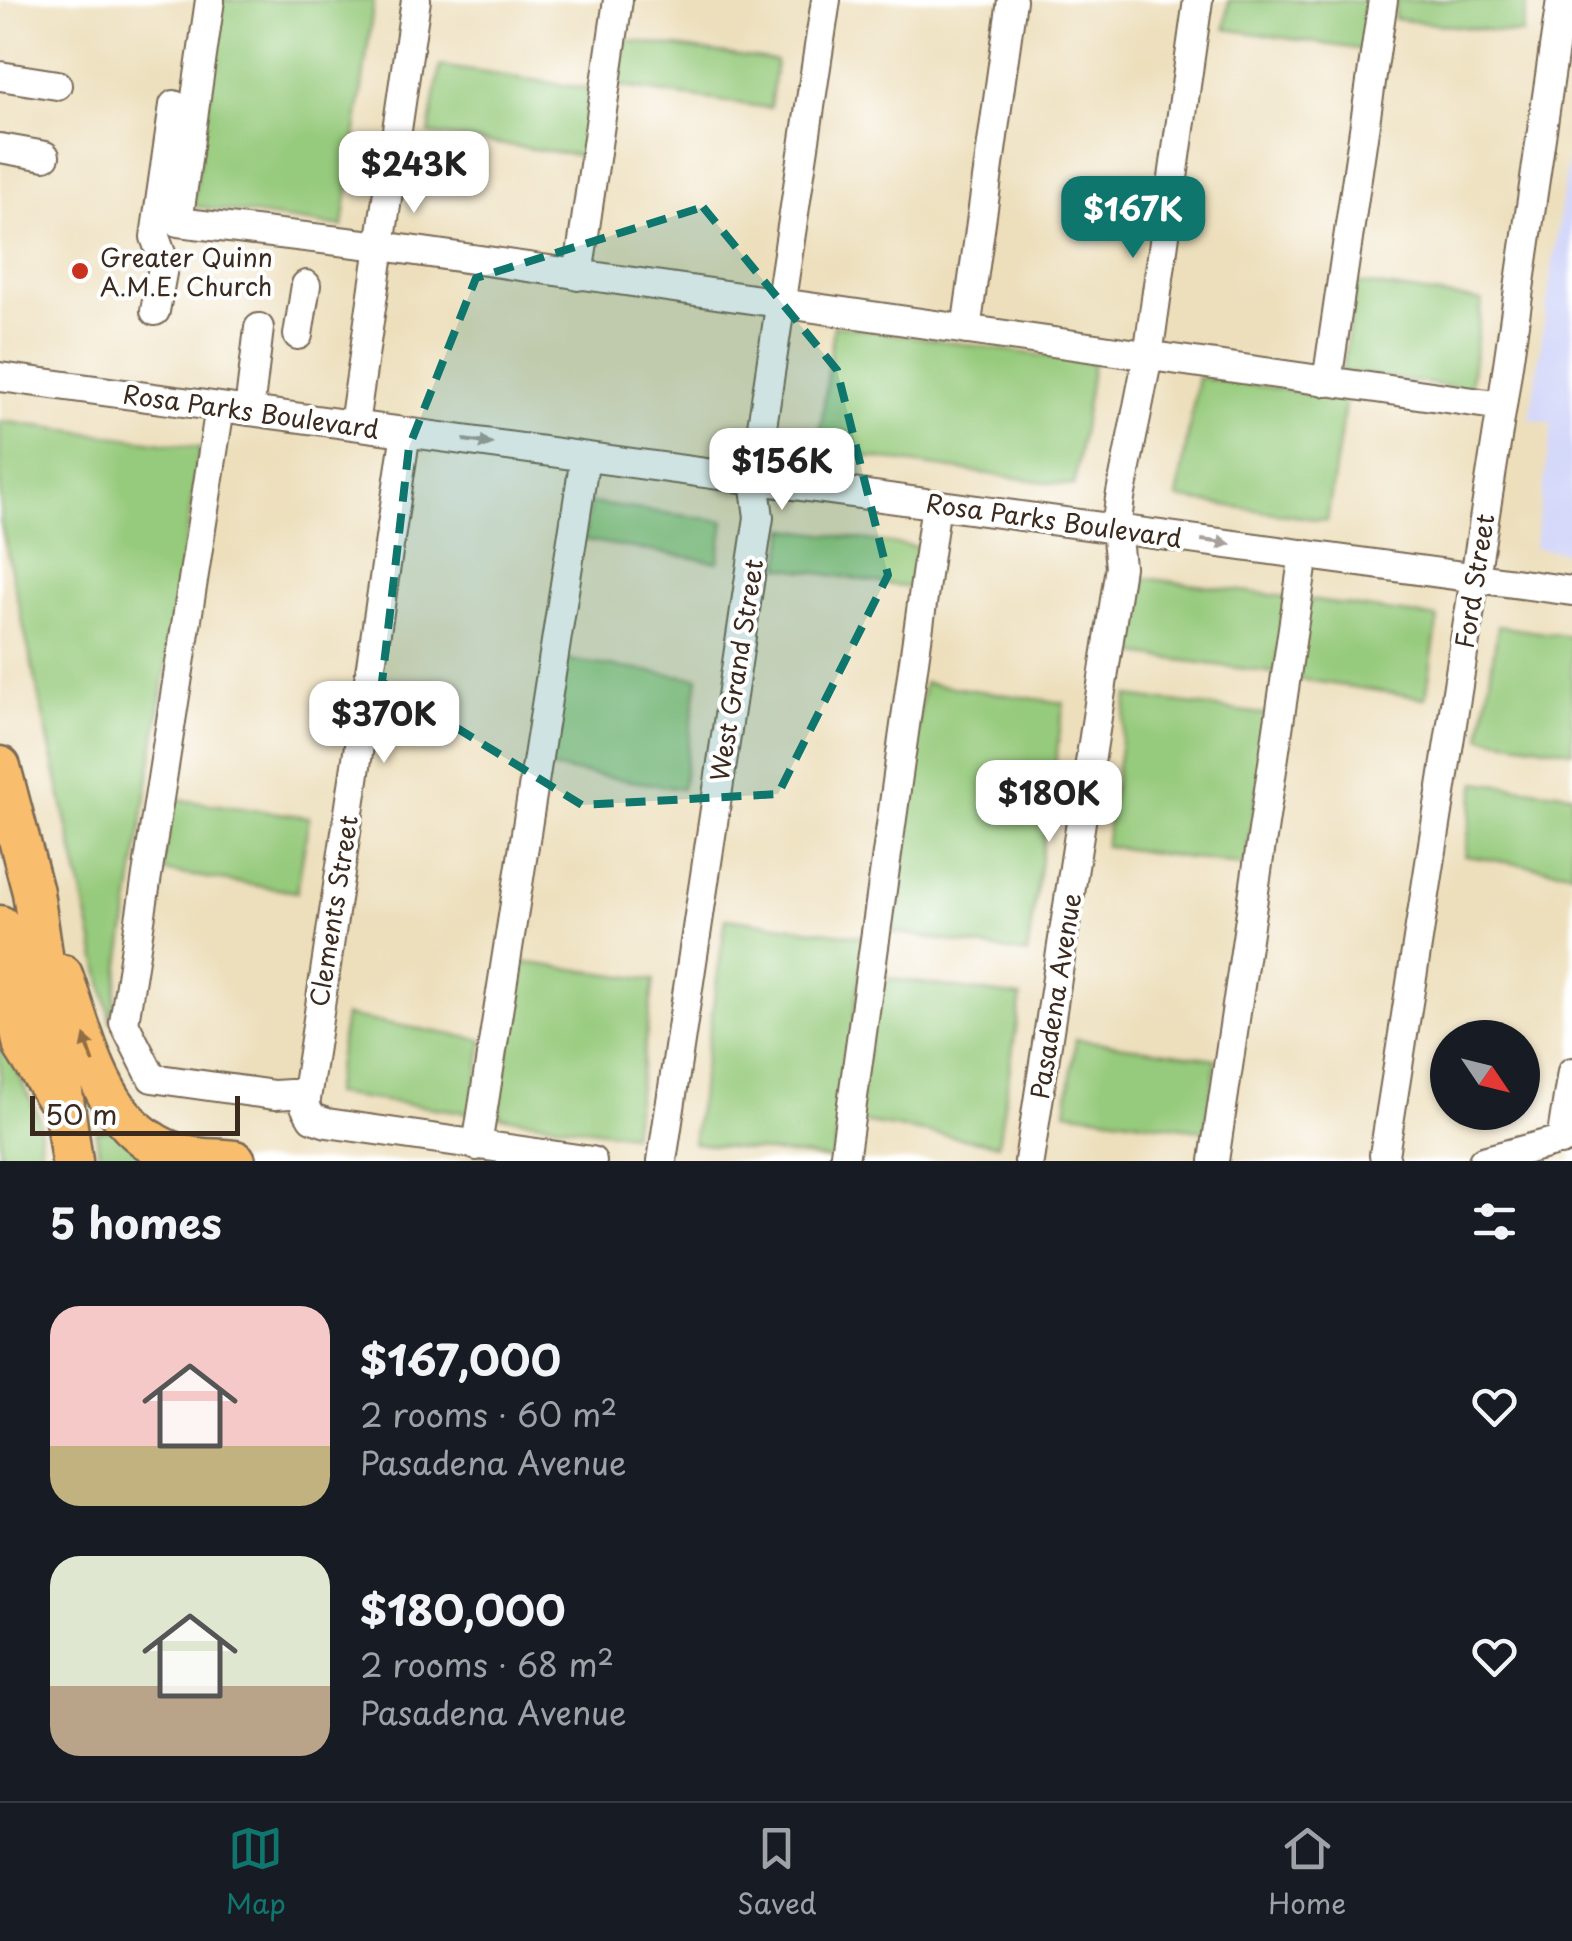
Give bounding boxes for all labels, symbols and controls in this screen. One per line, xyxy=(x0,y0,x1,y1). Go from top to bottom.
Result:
pin: $243K xyxy=(344,131,484,216)
text: $243K xyxy=(361,139,467,187)
pin: $167K xyxy=(1063,176,1203,261)
text: $167K xyxy=(1083,184,1183,232)
place label: Greater Quinn A.M.E. Church xyxy=(100,238,273,305)
marker: Greater Quinn A.M.E. Church xyxy=(69,260,91,282)
street label: Rosa Parks Boulevard xyxy=(121,374,381,448)
pin: $156K xyxy=(712,428,852,513)
one-way arrow xyxy=(463,434,494,450)
text: $156K xyxy=(731,436,833,484)
street label: Rosa Parks Boulevard xyxy=(924,483,1184,557)
street label: Ford Street xyxy=(1445,511,1503,651)
one-way arrow xyxy=(1201,535,1233,551)
street label: West Grand Street xyxy=(700,556,772,784)
pin: $370K xyxy=(314,681,454,766)
text: $370K xyxy=(331,689,437,737)
pin: $180K xyxy=(979,760,1119,845)
text: $180K xyxy=(998,768,1100,816)
street label: Clements Street xyxy=(299,812,367,1010)
street label: Pasadena Avenue xyxy=(1020,890,1090,1102)
north arrow xyxy=(1430,1020,1540,1130)
map controls xyxy=(1430,1020,1540,1130)
one-way arrow xyxy=(80,1033,95,1063)
scale bar xyxy=(30,1091,240,1136)
text: 50 m xyxy=(45,1092,118,1135)
text: 5 homes xyxy=(50,1190,222,1253)
icon: filters xyxy=(1467,1194,1522,1249)
text: $167,000 xyxy=(360,1327,561,1390)
icon: home xyxy=(130,1346,250,1466)
icon: heart xyxy=(1467,1379,1522,1434)
text: 2 rooms · 60 m² xyxy=(360,1390,617,1438)
text: Pasadena Avenue xyxy=(360,1438,626,1486)
text: $180,000 xyxy=(360,1577,566,1640)
icon: home xyxy=(130,1596,250,1716)
icon: heart xyxy=(1467,1629,1522,1684)
text: 2 rooms · 68 m² xyxy=(360,1640,614,1688)
text: Pasadena Avenue xyxy=(360,1688,626,1736)
tab: Map xyxy=(226,1821,286,1924)
tab: Saved xyxy=(737,1821,817,1924)
tab: Home xyxy=(1268,1821,1346,1924)

